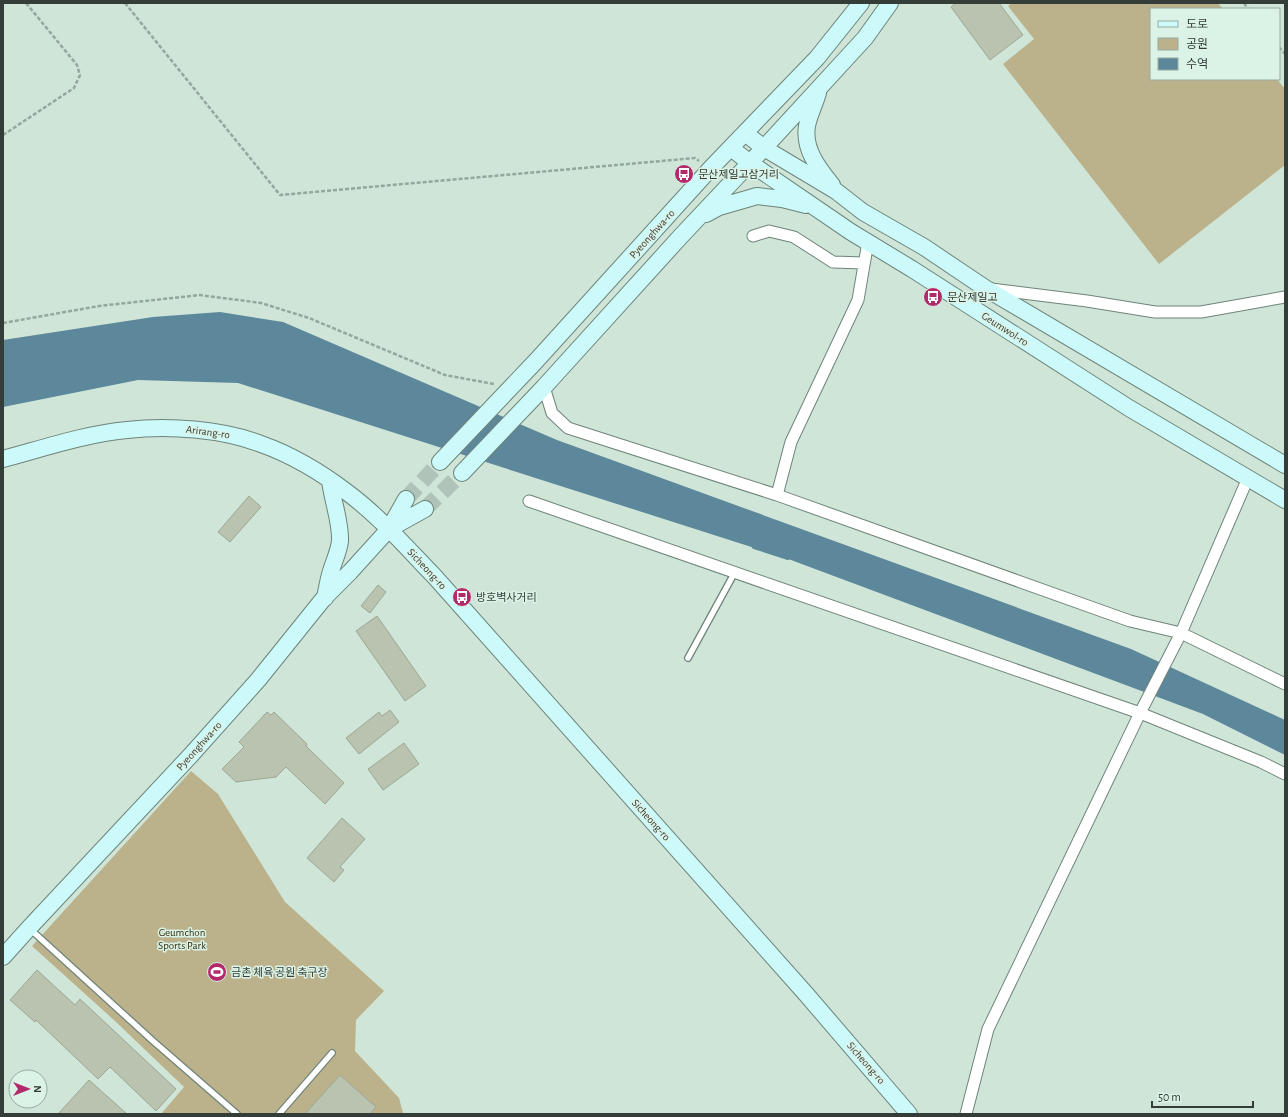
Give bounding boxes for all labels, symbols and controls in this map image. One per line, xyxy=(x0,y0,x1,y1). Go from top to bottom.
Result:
legend xyxy=(1150,8,1280,80)
text: 도로 xyxy=(1186,18,1208,30)
text: 공원 xyxy=(1186,38,1208,50)
text: 수역 xyxy=(1186,58,1208,70)
bus stop icon: 문산제일고삼거리 xyxy=(673,163,695,185)
place label: 문산제일고삼거리 xyxy=(698,169,779,180)
street label: Pyeonghwa-ro xyxy=(627,207,677,261)
bus stop icon: 문산제일고 xyxy=(922,286,944,308)
place label: 문산제일고 xyxy=(947,292,998,303)
street label: Geumwol-ro xyxy=(980,310,1030,348)
street label: Arirang-ro xyxy=(185,423,231,441)
street label: Sicheong-ro xyxy=(405,546,449,592)
bus stop icon: 방호벽사거리 xyxy=(451,586,473,608)
place label: 방호벽사거리 xyxy=(476,592,537,603)
street label: Pyeonghwa-ro xyxy=(174,719,224,773)
street label: Sicheong-ro xyxy=(630,797,672,843)
park label: Geumchon Sports Park xyxy=(158,927,206,951)
sports icon: 금촌 체육 공원 축구장 xyxy=(206,961,228,983)
place label: 금촌 체육 공원 축구장 xyxy=(231,967,328,978)
street label: Sicheong-ro xyxy=(845,1040,887,1086)
north arrow xyxy=(8,1069,48,1109)
scale bar xyxy=(1152,1083,1253,1109)
text: N xyxy=(32,1085,43,1093)
text: 50 m xyxy=(1158,1091,1181,1103)

